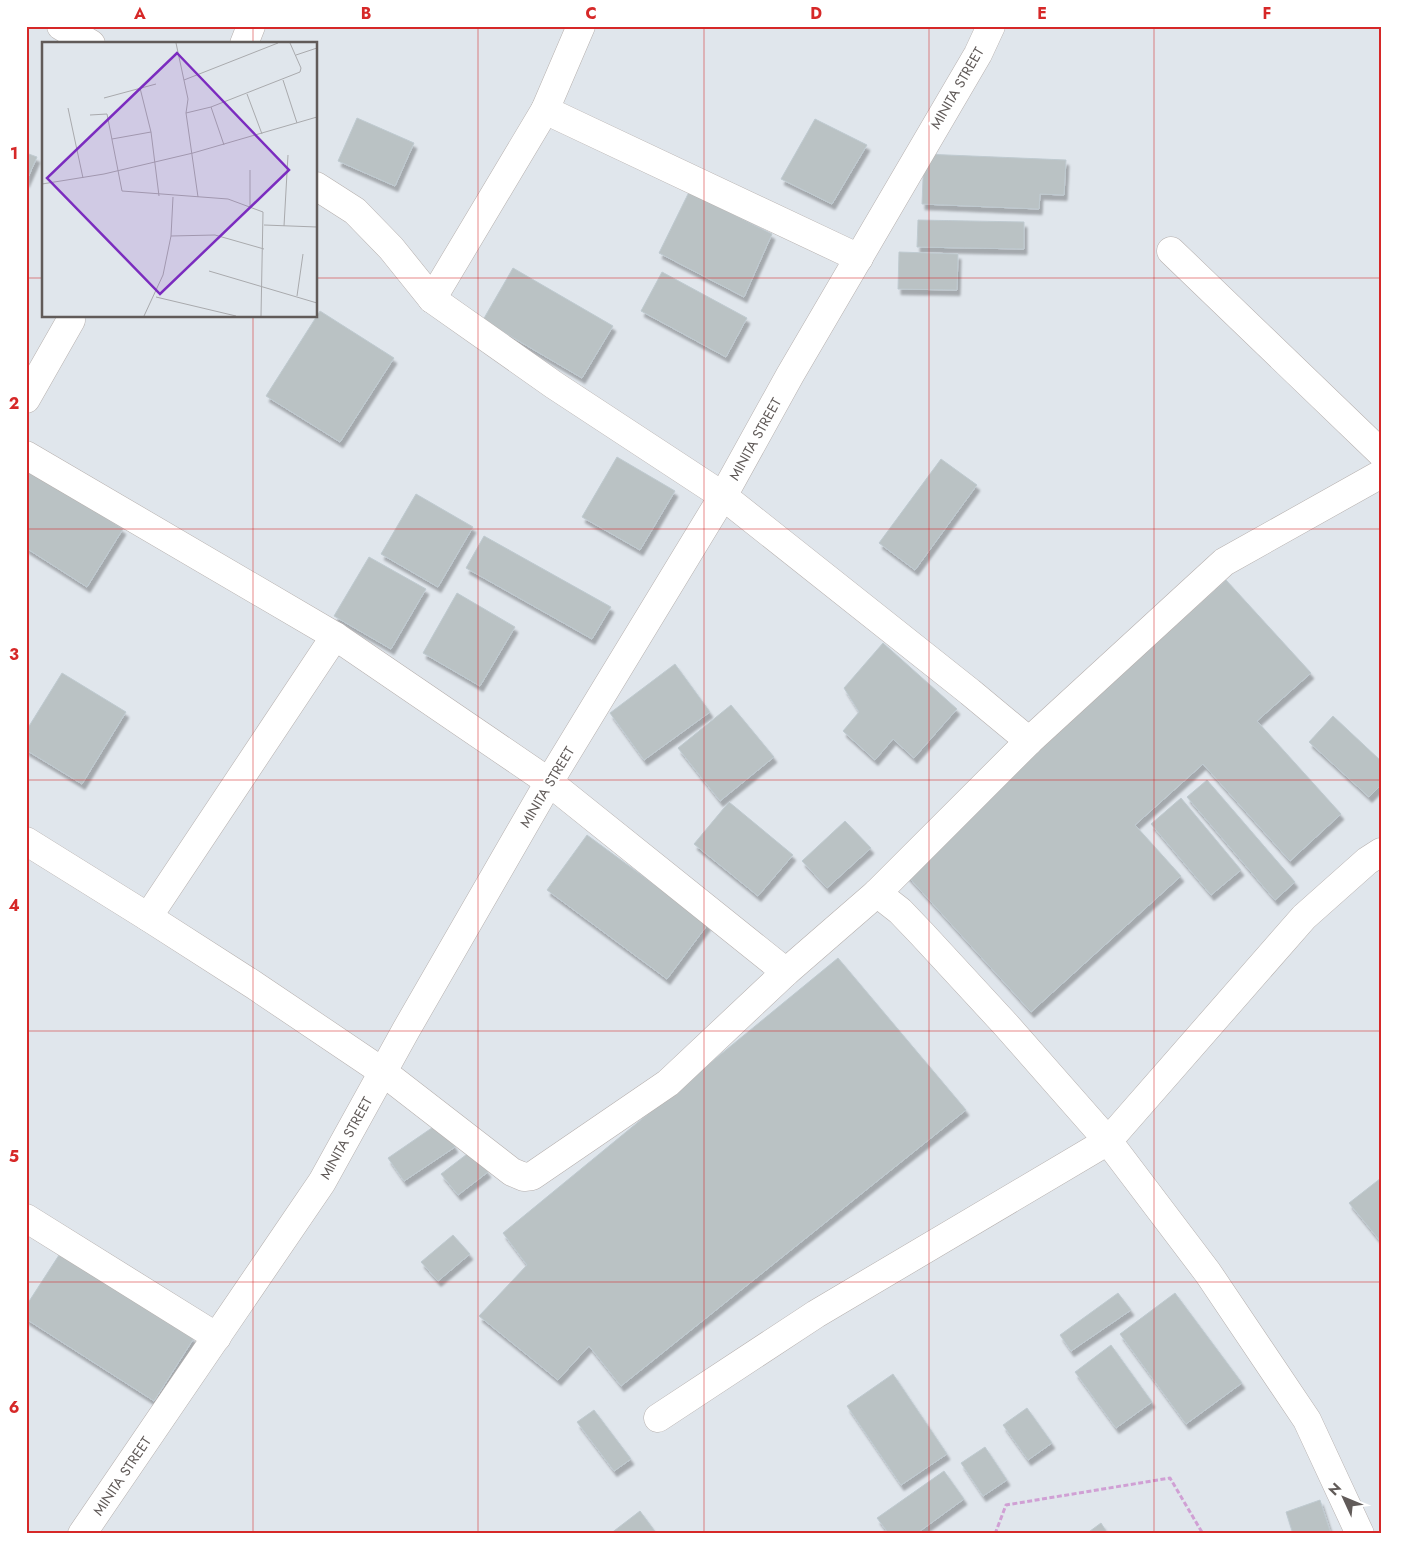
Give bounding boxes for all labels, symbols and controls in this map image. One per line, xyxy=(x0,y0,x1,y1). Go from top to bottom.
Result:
text: A xyxy=(133,2,146,25)
text: B xyxy=(361,2,371,25)
text: C xyxy=(585,2,597,25)
text: D xyxy=(810,2,822,25)
text: E xyxy=(1037,2,1047,25)
text: F xyxy=(1263,2,1271,25)
inset map xyxy=(42,42,318,318)
street label: MINITA STREET xyxy=(925,43,989,133)
text: 1 xyxy=(10,142,18,165)
text: 2 xyxy=(9,392,19,415)
street label: MINITA STREET xyxy=(724,394,786,484)
text: 3 xyxy=(9,643,19,666)
street label: MINITA STREET xyxy=(515,742,579,831)
text: 4 xyxy=(8,894,20,917)
street label: MINITA STREET xyxy=(315,1093,377,1183)
text: 5 xyxy=(9,1145,19,1168)
text: 6 xyxy=(9,1396,19,1419)
street label: MINITA STREET xyxy=(88,1432,156,1520)
north arrow xyxy=(1320,1472,1370,1522)
text: N xyxy=(1324,1478,1346,1500)

